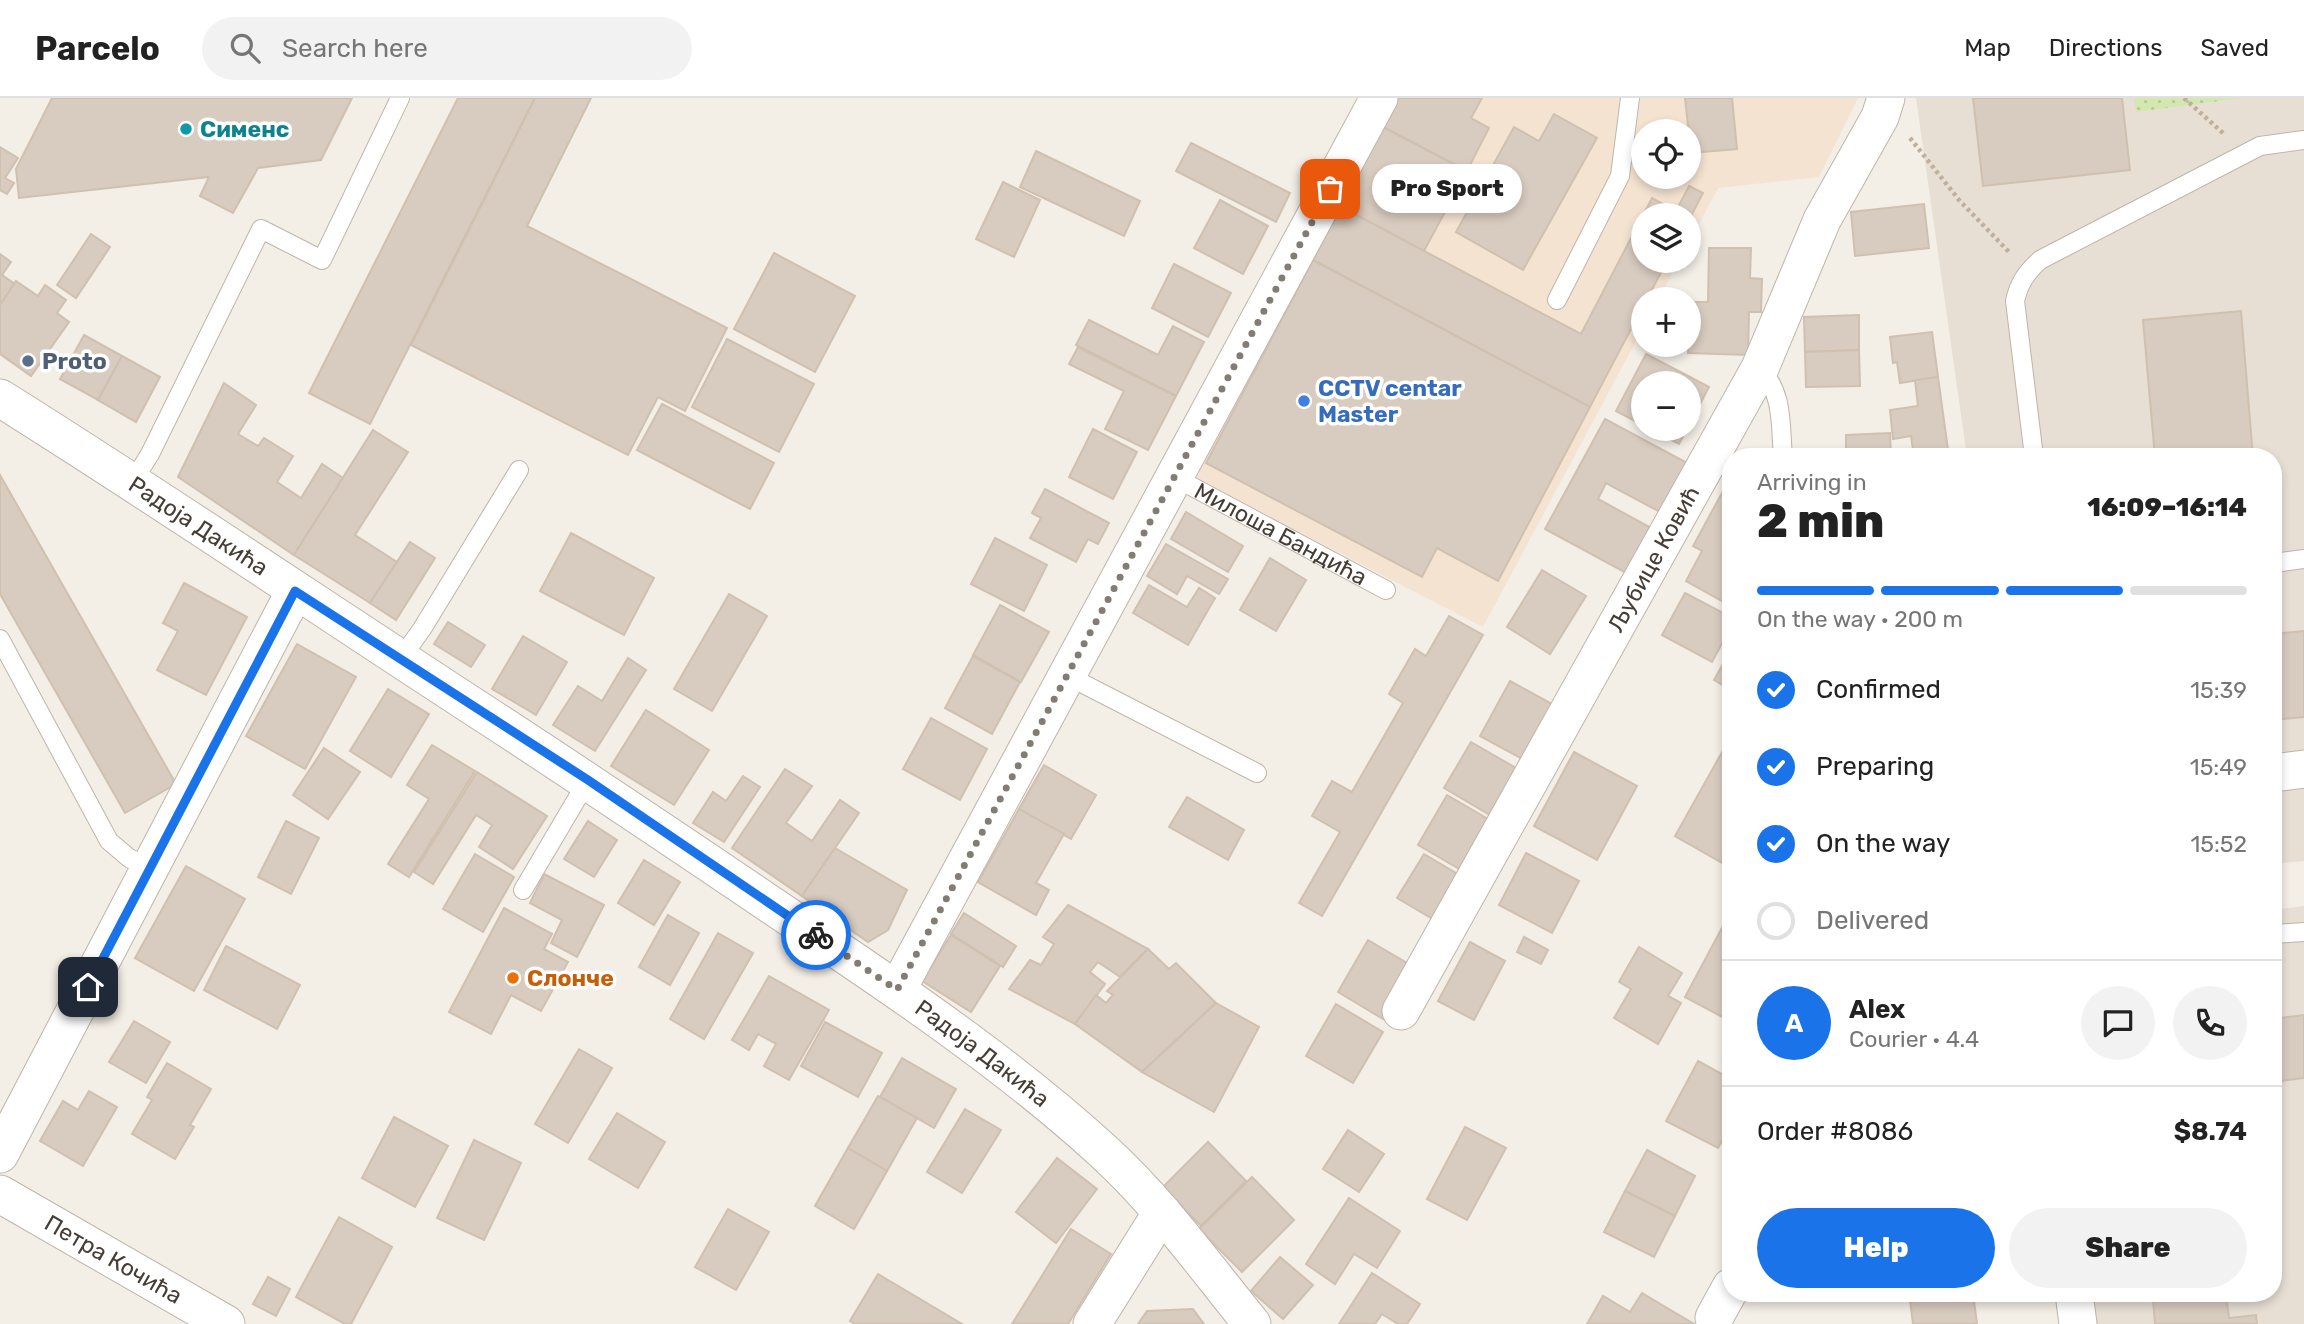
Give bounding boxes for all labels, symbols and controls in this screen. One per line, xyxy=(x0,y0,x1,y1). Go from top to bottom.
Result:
search box xyxy=(202,17,692,80)
text: Parcelo xyxy=(35,29,160,68)
icon: search xyxy=(226,29,264,67)
text: Search here xyxy=(282,33,428,64)
text: Map xyxy=(1964,34,2011,62)
text: Directions xyxy=(2049,34,2162,62)
text: Saved xyxy=(2200,34,2269,62)
place label: Сименс xyxy=(200,115,289,143)
map controls xyxy=(1631,119,1701,441)
button: locate xyxy=(1631,119,1701,189)
marker: Сименс xyxy=(178,121,194,137)
pin xyxy=(1300,159,1360,219)
callout: Pro Sport xyxy=(1372,164,1522,214)
icon: bag xyxy=(1311,170,1349,208)
text: Pro Sport xyxy=(1390,174,1504,202)
button: layers xyxy=(1631,203,1701,273)
button: + xyxy=(1631,287,1701,357)
place label: Proto xyxy=(42,347,107,375)
marker: Proto xyxy=(20,353,36,369)
button: − xyxy=(1631,371,1701,441)
place label: CCTV centar Master xyxy=(1318,374,1462,428)
marker: CCTV centar Master xyxy=(1296,393,1312,409)
text: Arriving in xyxy=(1757,468,1867,496)
street label: Радоја Дакића xyxy=(123,470,273,582)
street label: Милоша Бандића xyxy=(1190,477,1372,591)
street label: Љубице Ковић xyxy=(1601,481,1706,637)
text: 16:09–16:14 xyxy=(2087,492,2247,523)
text: 2 min xyxy=(1757,494,1884,549)
text: On the way · 200 m xyxy=(1757,605,1963,633)
icon: check xyxy=(1757,671,1795,709)
text: Confirmed xyxy=(1816,674,1941,705)
text: 15:39 xyxy=(2190,676,2247,704)
icon: check xyxy=(1757,748,1795,786)
text: Preparing xyxy=(1816,751,1934,782)
text: 15:49 xyxy=(2190,753,2247,781)
icon: check xyxy=(1757,825,1795,863)
text: On the way xyxy=(1816,828,1950,859)
text: 15:52 xyxy=(2190,830,2247,858)
courier xyxy=(781,900,851,970)
text: Delivered xyxy=(1816,905,1929,936)
icon: bike xyxy=(797,916,835,954)
pin xyxy=(58,957,118,1017)
place label: Слонче xyxy=(527,964,614,992)
icon: home xyxy=(69,968,107,1006)
marker: Слонче xyxy=(505,970,521,986)
button: chat xyxy=(2081,986,2155,1060)
button: phone xyxy=(2173,986,2247,1060)
street label: Радоја Дакића xyxy=(910,994,1055,1113)
text: Alex xyxy=(1849,994,1905,1025)
text: A xyxy=(1785,1008,1803,1039)
text: Courier · 4.4 xyxy=(1849,1025,1979,1053)
text: Order #8086 xyxy=(1757,1116,1913,1147)
text: $8.74 xyxy=(2174,1116,2247,1147)
button: Help xyxy=(1757,1208,1995,1288)
button: Share xyxy=(2009,1208,2247,1288)
street label: Петра Кочића xyxy=(40,1209,187,1310)

